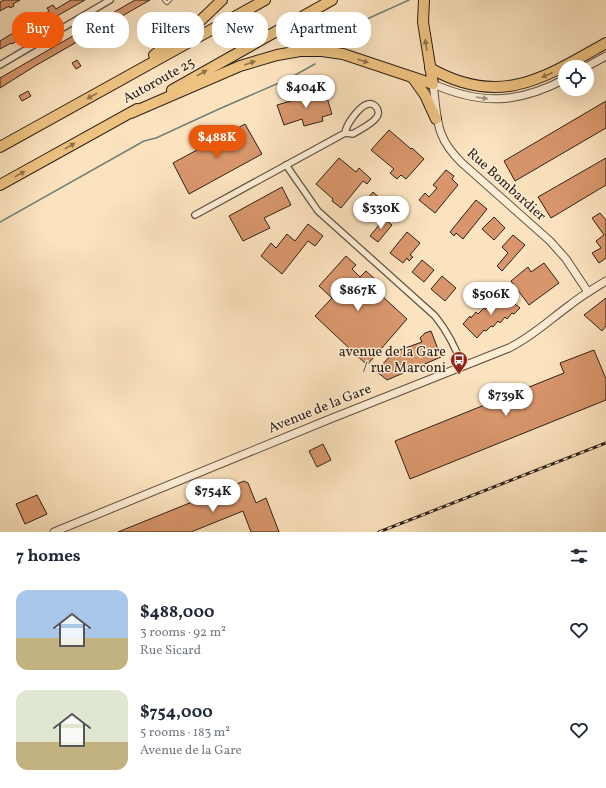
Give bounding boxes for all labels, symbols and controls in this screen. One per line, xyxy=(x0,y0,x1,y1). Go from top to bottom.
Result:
chip: Buy xyxy=(12,12,64,48)
chip: Rent xyxy=(72,12,129,48)
chip: Filters xyxy=(137,12,204,48)
chip: New xyxy=(212,12,268,48)
chip: Apartment xyxy=(276,12,371,48)
one-way arrow xyxy=(423,39,429,51)
street label: Autoroute 25 xyxy=(120,53,198,109)
one-way arrow xyxy=(358,58,370,64)
one-way arrow xyxy=(244,60,256,66)
map controls xyxy=(558,60,594,96)
button: locate xyxy=(558,60,594,96)
one-way arrow xyxy=(196,70,207,76)
one-way arrow xyxy=(542,72,553,78)
pin: $404K xyxy=(278,75,334,109)
text: $404K xyxy=(286,79,326,97)
one-way arrow xyxy=(86,93,98,100)
one-way arrow xyxy=(476,95,488,101)
pin: $488K xyxy=(189,125,245,159)
text: $488K xyxy=(198,129,236,147)
one-way arrow xyxy=(64,143,76,150)
street label: Rue Bombardier xyxy=(462,144,550,226)
one-way arrow xyxy=(14,171,26,177)
pin: $330K xyxy=(353,196,409,230)
text: $330K xyxy=(362,200,400,218)
pin: $867K xyxy=(330,278,386,312)
text: $867K xyxy=(339,282,377,300)
pin: $506K xyxy=(463,282,519,316)
text: $506K xyxy=(472,286,510,304)
place label: avenue de la Gare / rue Marconi xyxy=(339,343,446,378)
bus stop icon: avenue de la Gare / rue Marconi xyxy=(449,350,469,375)
street label: Avenue de la Gare xyxy=(266,380,375,438)
pin: $739K xyxy=(478,383,534,417)
text: $739K xyxy=(488,387,524,405)
pin: $754K xyxy=(185,479,241,513)
text: $754K xyxy=(194,483,232,501)
text: 7 homes xyxy=(16,545,81,568)
icon: filters xyxy=(568,545,590,567)
text: $488,000 xyxy=(140,601,215,624)
icon: home xyxy=(48,606,96,654)
icon: heart xyxy=(568,619,590,641)
text: 3 rooms · 92 m² xyxy=(140,624,226,642)
text: Rue Sicard xyxy=(140,642,201,660)
text: $754,000 xyxy=(140,701,213,724)
icon: home xyxy=(48,706,96,754)
icon: heart xyxy=(568,719,590,741)
text: 5 rooms · 183 m² xyxy=(140,724,230,742)
text: Avenue de la Gare xyxy=(140,742,242,760)

